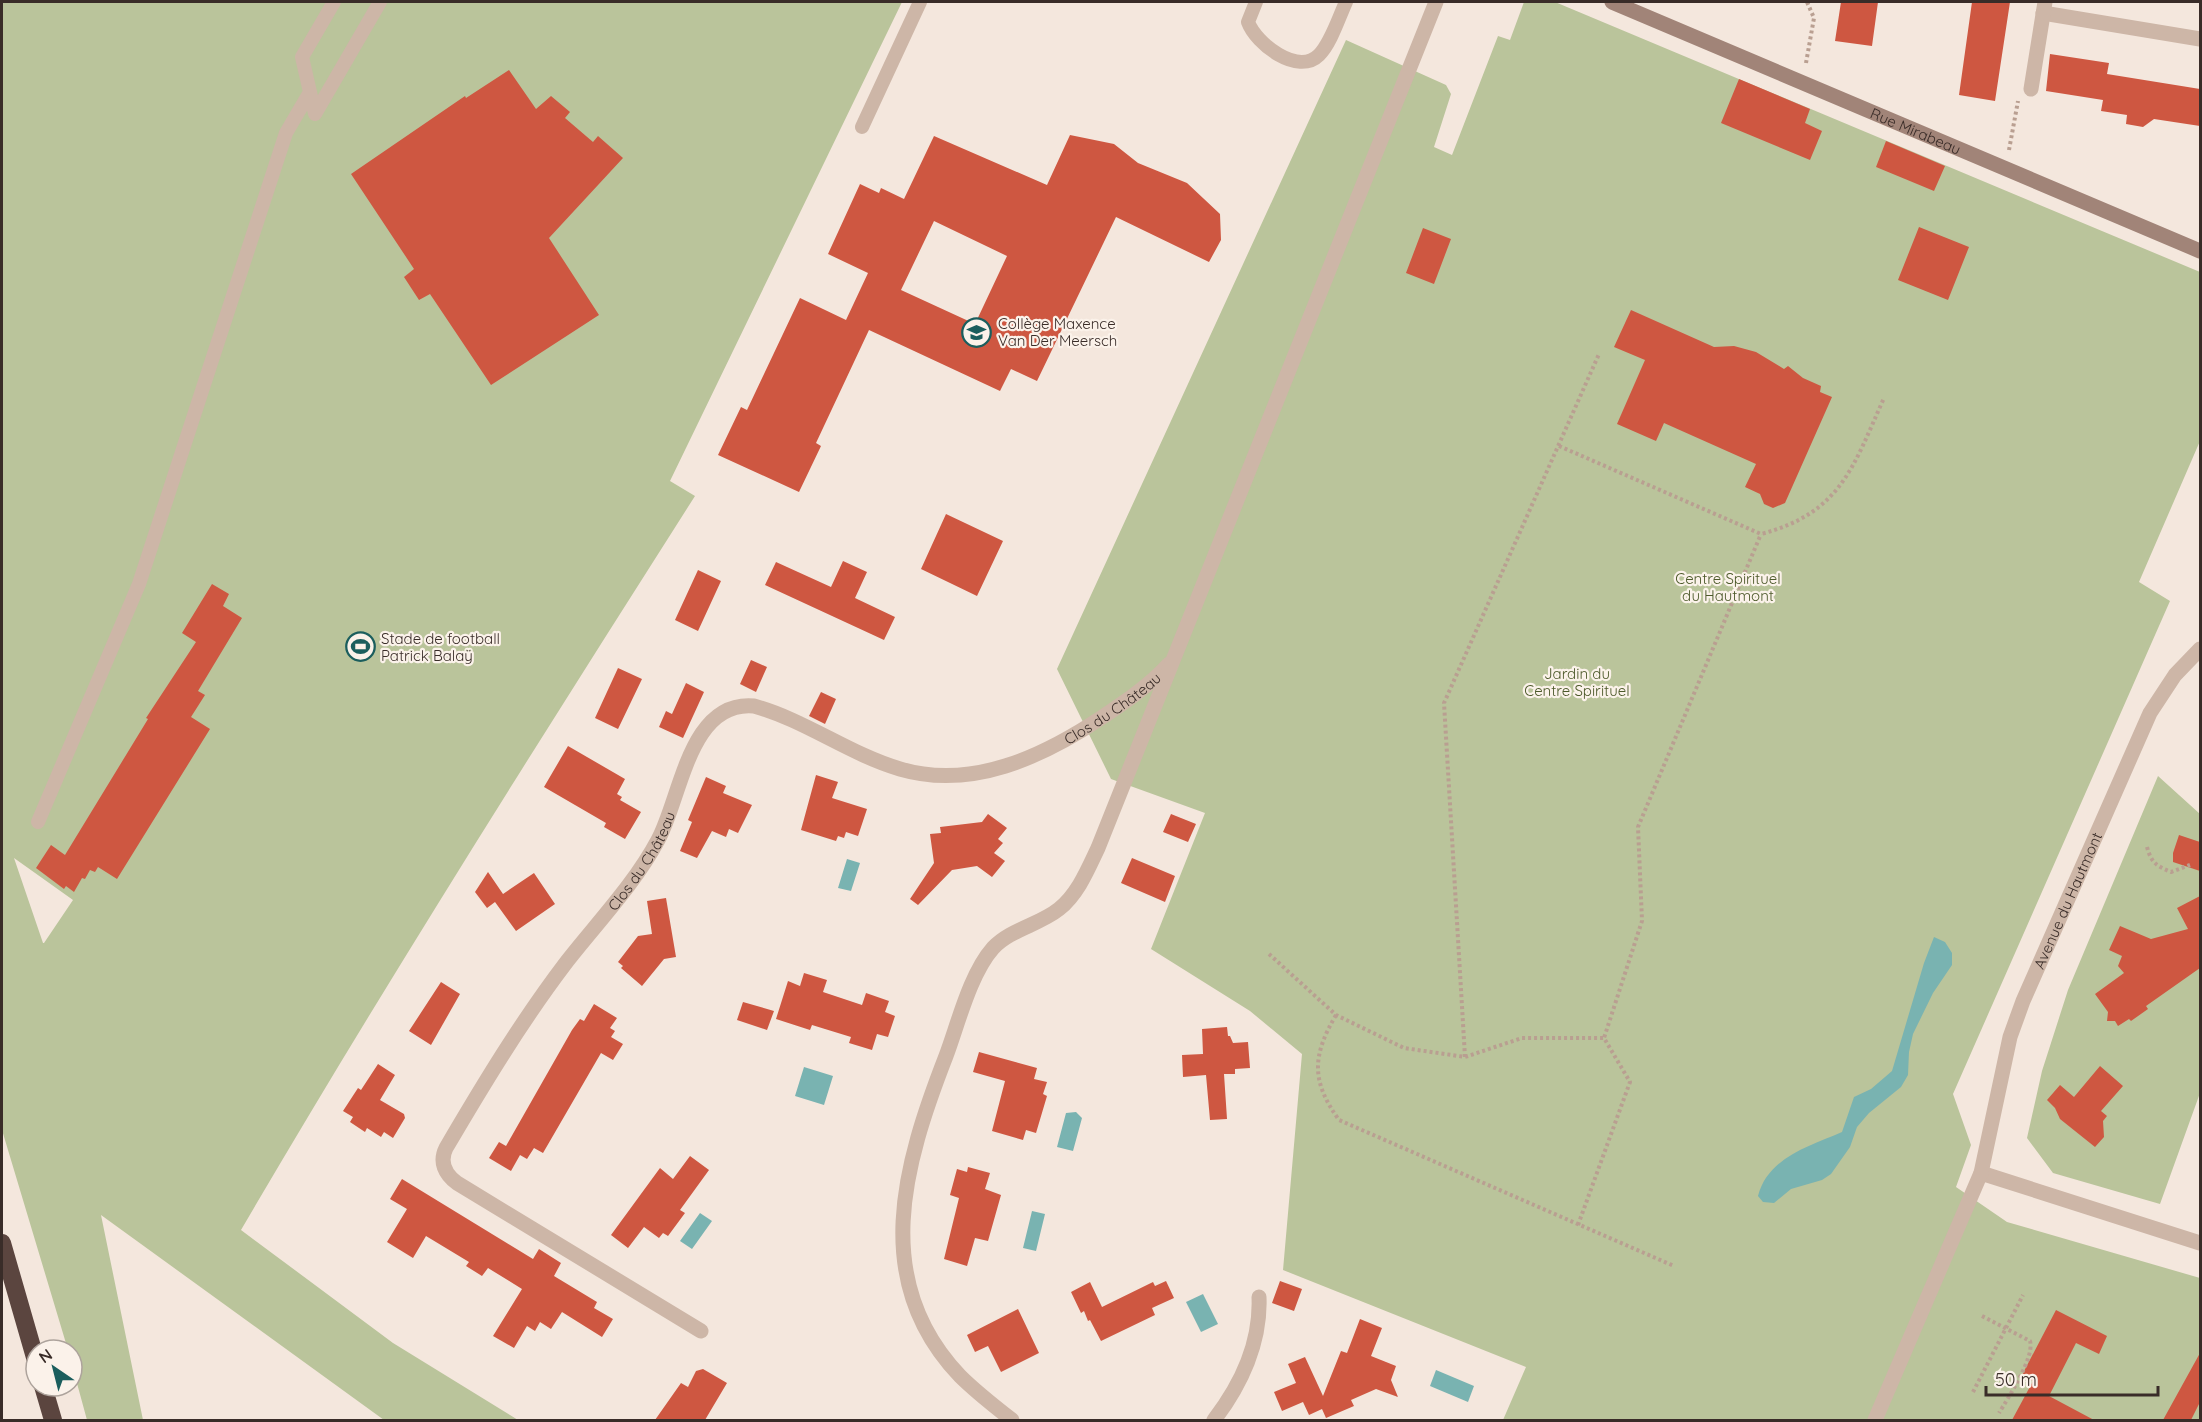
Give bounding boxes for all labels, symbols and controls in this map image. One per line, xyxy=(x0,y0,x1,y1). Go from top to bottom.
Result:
street label: Rue Mirabeau xyxy=(1868,103,1964,158)
place label: Collège Maxence Van Der Meersch xyxy=(998,314,1117,350)
school or university icon: Collège Maxence Van Der Meersch xyxy=(961,316,993,348)
park label: Centre Spirituel du Hautmont xyxy=(1675,569,1781,605)
place label: Stade de football Patrick Balaÿ xyxy=(381,629,500,665)
sports icon: Stade de football Patrick Balaÿ xyxy=(344,631,376,663)
park label: Jardin du Centre Spirituel xyxy=(1524,664,1630,700)
street label: Clos du Château xyxy=(1060,668,1165,748)
street label: Clos du Château xyxy=(603,809,679,914)
street label: Avenue du Hautmont xyxy=(2029,829,2106,972)
north arrow xyxy=(24,1338,84,1398)
text: N xyxy=(35,1344,56,1367)
scale bar xyxy=(1986,1359,2158,1397)
text: 50 m xyxy=(1995,1368,2037,1391)

